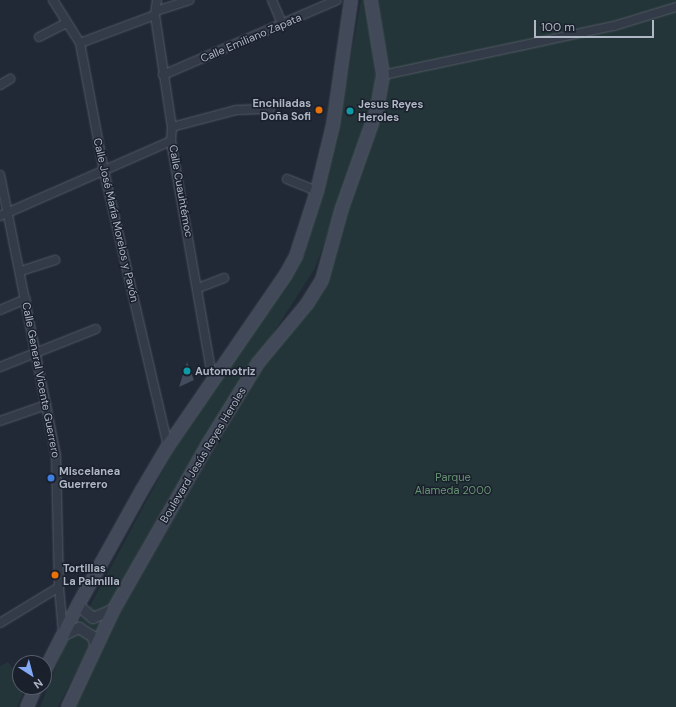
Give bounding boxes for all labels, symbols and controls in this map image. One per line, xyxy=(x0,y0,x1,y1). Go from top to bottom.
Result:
street label: Calle Emiliano Zapata xyxy=(199,11,303,65)
scale bar xyxy=(536,12,656,38)
text: 100 m xyxy=(541,19,575,35)
place label: Enchiladas Doña Sofi xyxy=(252,97,311,123)
place label: Jesus Reyes Heroles xyxy=(358,98,423,124)
marker: Enchiladas Doña Sofi xyxy=(314,105,324,115)
marker: Jesus Reyes Heroles xyxy=(345,106,355,116)
street label: Calle José María Morelos y Pavón xyxy=(91,137,141,303)
street label: Calle Cuauhtémoc xyxy=(166,144,196,238)
street label: Calle General Vicente Guerrero xyxy=(19,301,63,459)
place label: Automotriz xyxy=(195,364,255,378)
marker: Automotriz xyxy=(182,366,192,376)
street label: Boulevard Jesús Reyes Heroles xyxy=(157,385,249,525)
place label: Miscelanea Guerrero xyxy=(59,465,120,491)
park label: Parque Alameda 2000 xyxy=(415,471,491,497)
marker: Miscelanea Guerrero xyxy=(46,473,56,483)
place label: Tortillas La Palmilla xyxy=(63,562,120,588)
marker: Tortillas La Palmilla xyxy=(50,570,60,580)
north arrow xyxy=(12,655,52,695)
text: N xyxy=(31,676,46,692)

